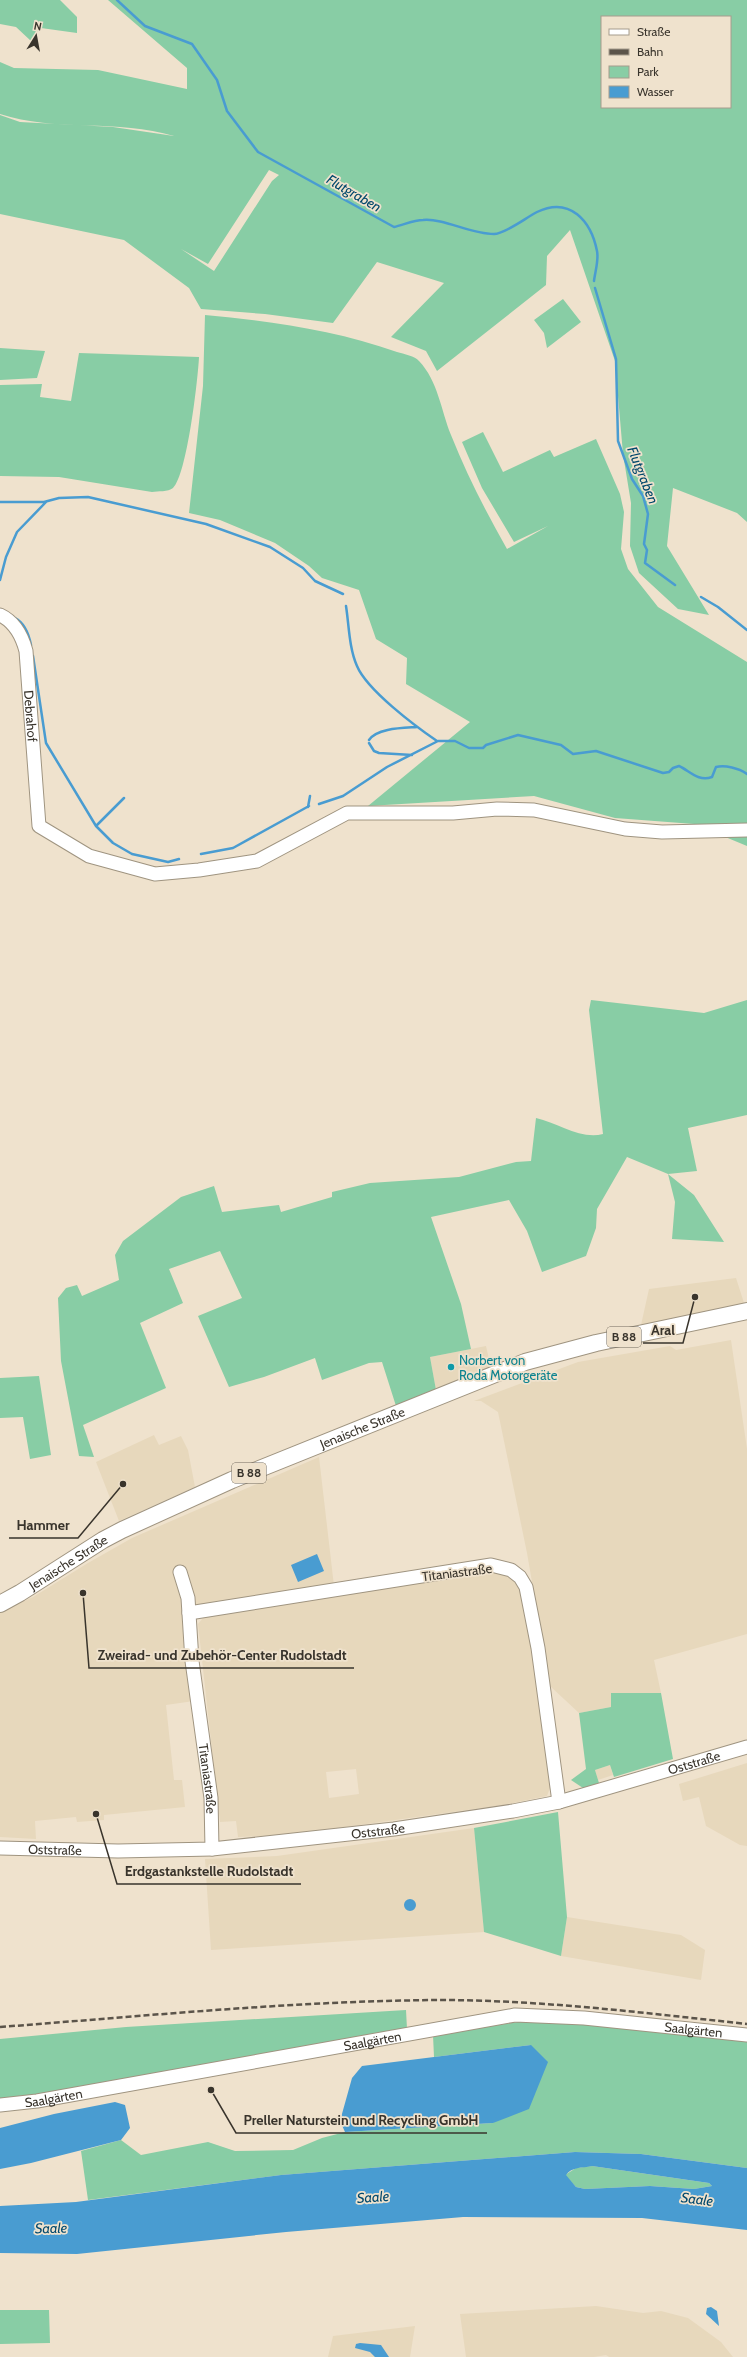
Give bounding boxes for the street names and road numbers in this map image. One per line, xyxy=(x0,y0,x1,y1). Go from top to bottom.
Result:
street label: Debrahof xyxy=(21,689,41,743)
road number: B 88 xyxy=(607,1327,641,1347)
street label: Jenaische Straße xyxy=(316,1403,407,1452)
road number: B 88 xyxy=(232,1463,266,1483)
street label: Jenaische Straße xyxy=(25,1531,110,1594)
street label: Titaniastraße xyxy=(421,1560,493,1584)
street label: Titaniastraße xyxy=(196,1742,219,1814)
street label: Oststraße xyxy=(666,1747,722,1778)
street label: Oststraße xyxy=(350,1819,406,1842)
street label: Oststraße xyxy=(28,1841,82,1858)
street label: Saalgärten xyxy=(664,2018,723,2040)
street label: Saalgärten xyxy=(342,2028,403,2054)
street label: Saalgärten xyxy=(24,2085,84,2110)

